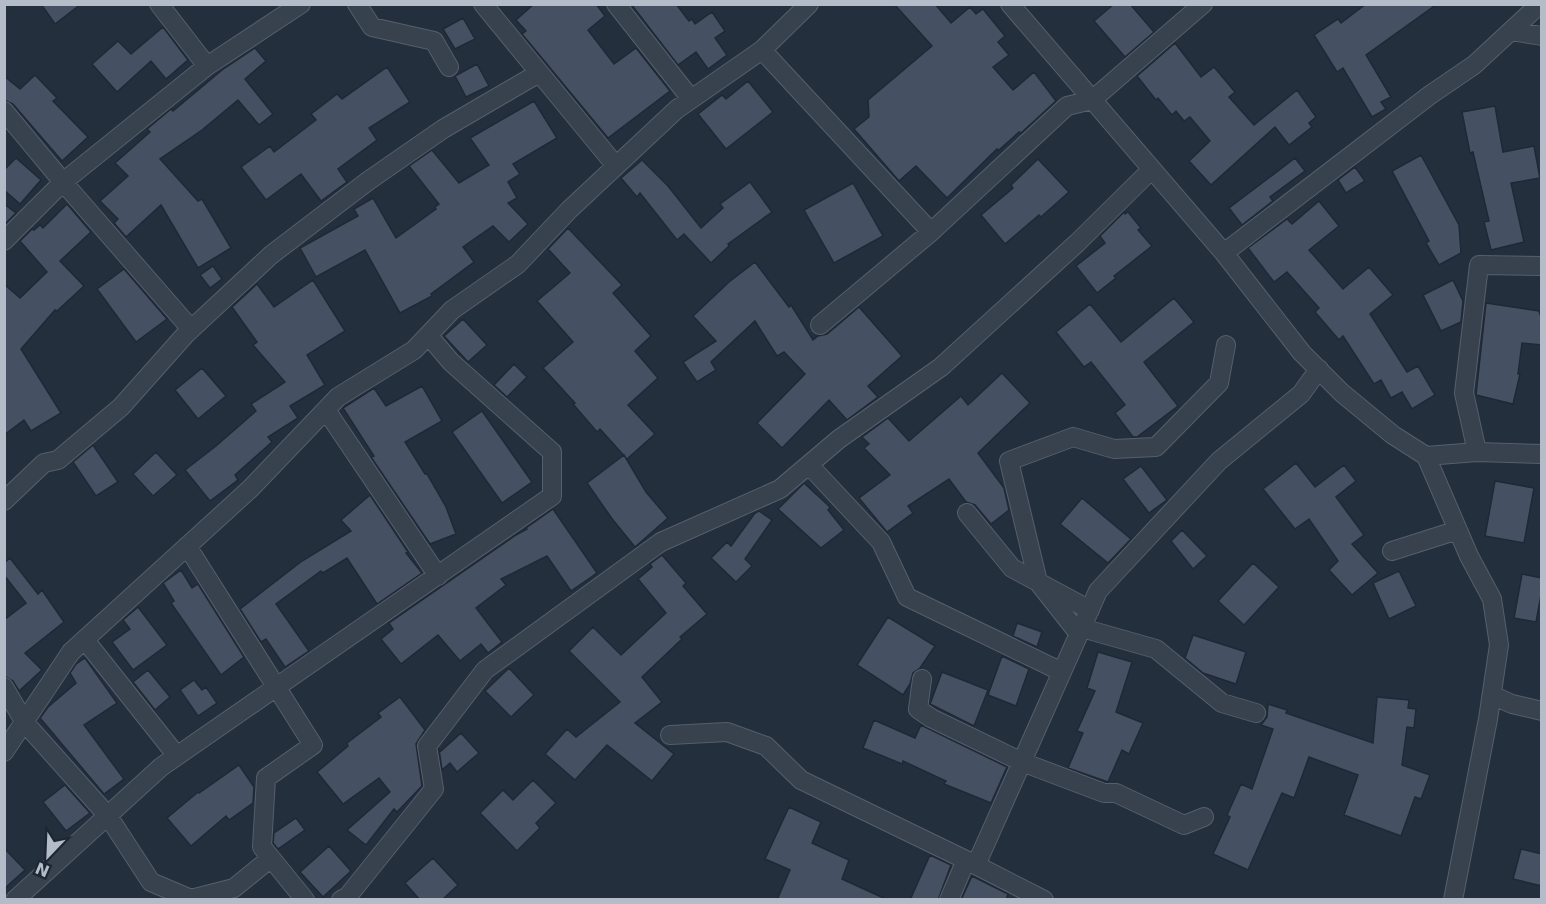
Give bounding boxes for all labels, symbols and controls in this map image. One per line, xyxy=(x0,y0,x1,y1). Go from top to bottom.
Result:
north arrow xyxy=(18,826,78,886)
text: N xyxy=(32,858,52,881)

